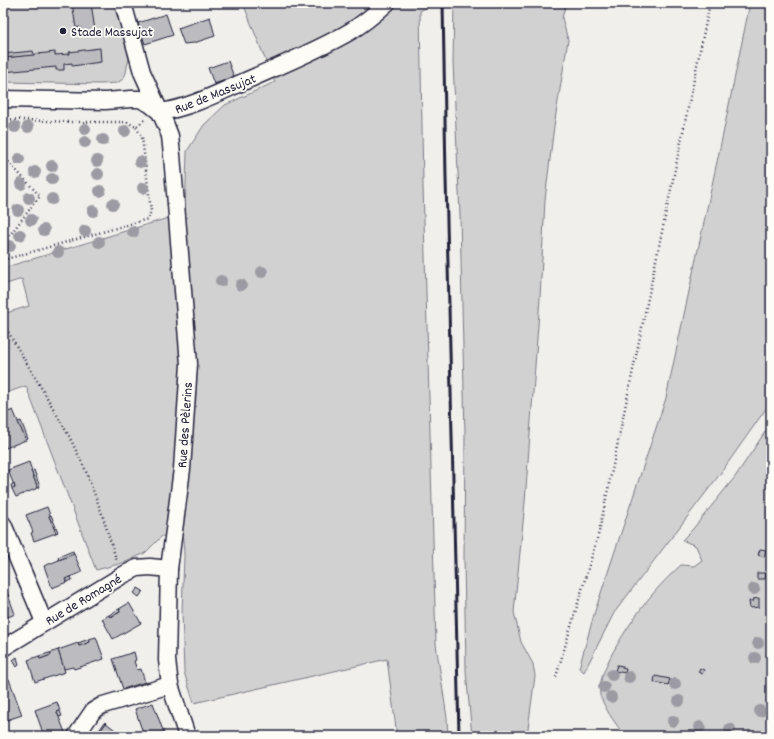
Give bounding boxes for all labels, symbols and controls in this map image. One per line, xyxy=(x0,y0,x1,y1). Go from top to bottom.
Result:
place label: Stade Massujat xyxy=(71,23,153,43)
marker: Stade Massujat xyxy=(58,26,68,36)
street label: Rue de Massujat xyxy=(172,69,259,120)
street label: Rue des Pèlerins xyxy=(173,381,199,469)
street label: Rue de Romagné xyxy=(42,570,126,631)

